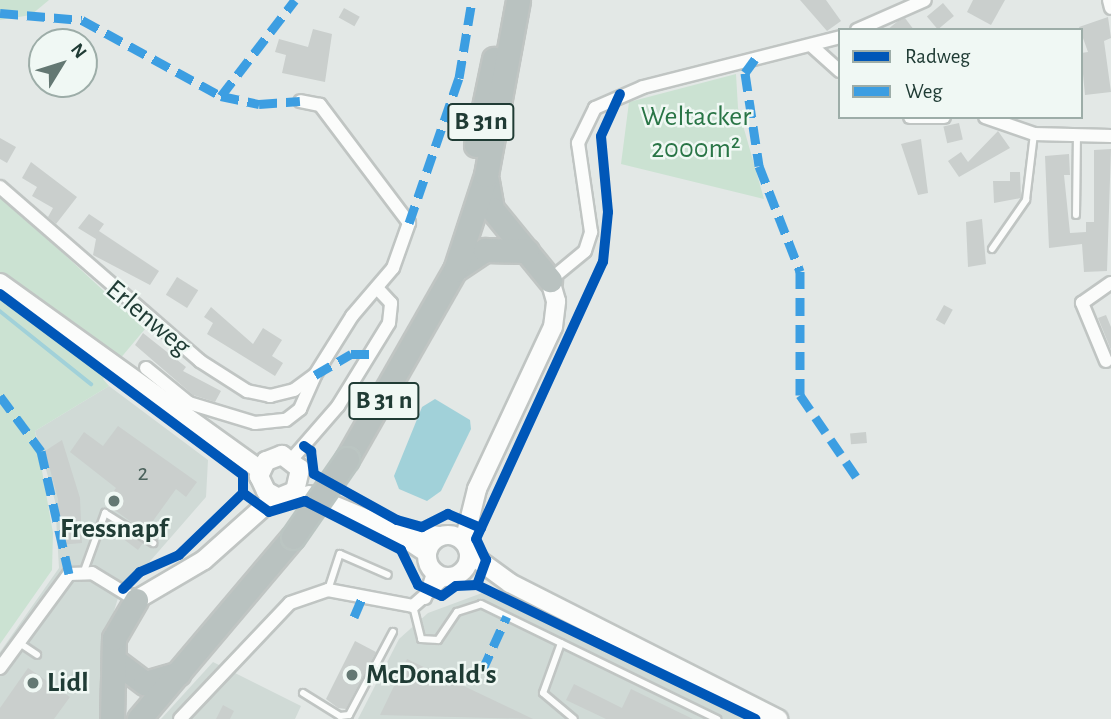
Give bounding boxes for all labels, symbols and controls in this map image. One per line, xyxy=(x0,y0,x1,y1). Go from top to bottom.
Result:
north arrow xyxy=(28,28,98,98)
legend xyxy=(838,28,1083,119)
text: N xyxy=(67,40,90,62)
text: Radweg xyxy=(905,46,970,67)
text: Weg xyxy=(905,81,943,102)
road number: B 31n xyxy=(446,99,516,144)
park label: Weltacker 2000m² xyxy=(641,100,751,166)
street label: Erlenweg xyxy=(99,273,197,363)
road number: B 31 n xyxy=(347,378,421,424)
house number: 2 xyxy=(138,460,148,488)
marker: Fressnapf xyxy=(106,493,122,509)
place label: Fressnapf xyxy=(60,512,168,546)
place label: McDonald's xyxy=(366,658,496,692)
place label: Lidl xyxy=(47,666,89,700)
marker: McDonald's xyxy=(344,667,360,683)
marker: Lidl xyxy=(25,675,41,691)

